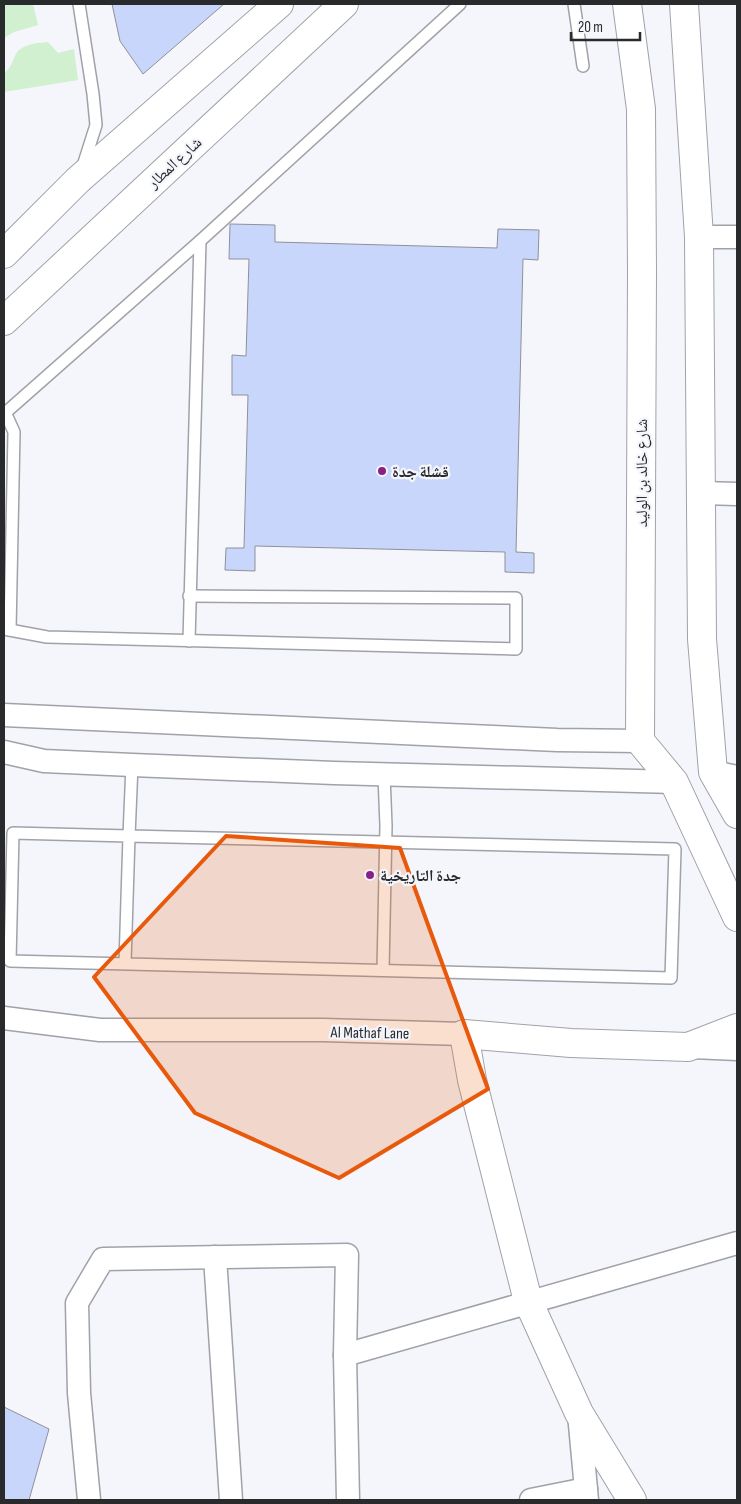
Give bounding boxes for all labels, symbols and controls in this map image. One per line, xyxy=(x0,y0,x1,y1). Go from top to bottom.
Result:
scale bar xyxy=(571,10,640,42)
text: 20 m xyxy=(578,18,603,37)
street label: شارع المطار xyxy=(143,133,206,194)
street label: شارع خالد بن الوليد xyxy=(633,419,652,527)
place label: قشلة جدة xyxy=(392,463,449,482)
marker: قشلة جدة xyxy=(376,465,388,477)
place label: جدة التاريخية xyxy=(380,867,461,886)
marker: جدة التاريخية xyxy=(364,869,376,881)
street label: Al Mathaf Lane xyxy=(329,1023,409,1044)

